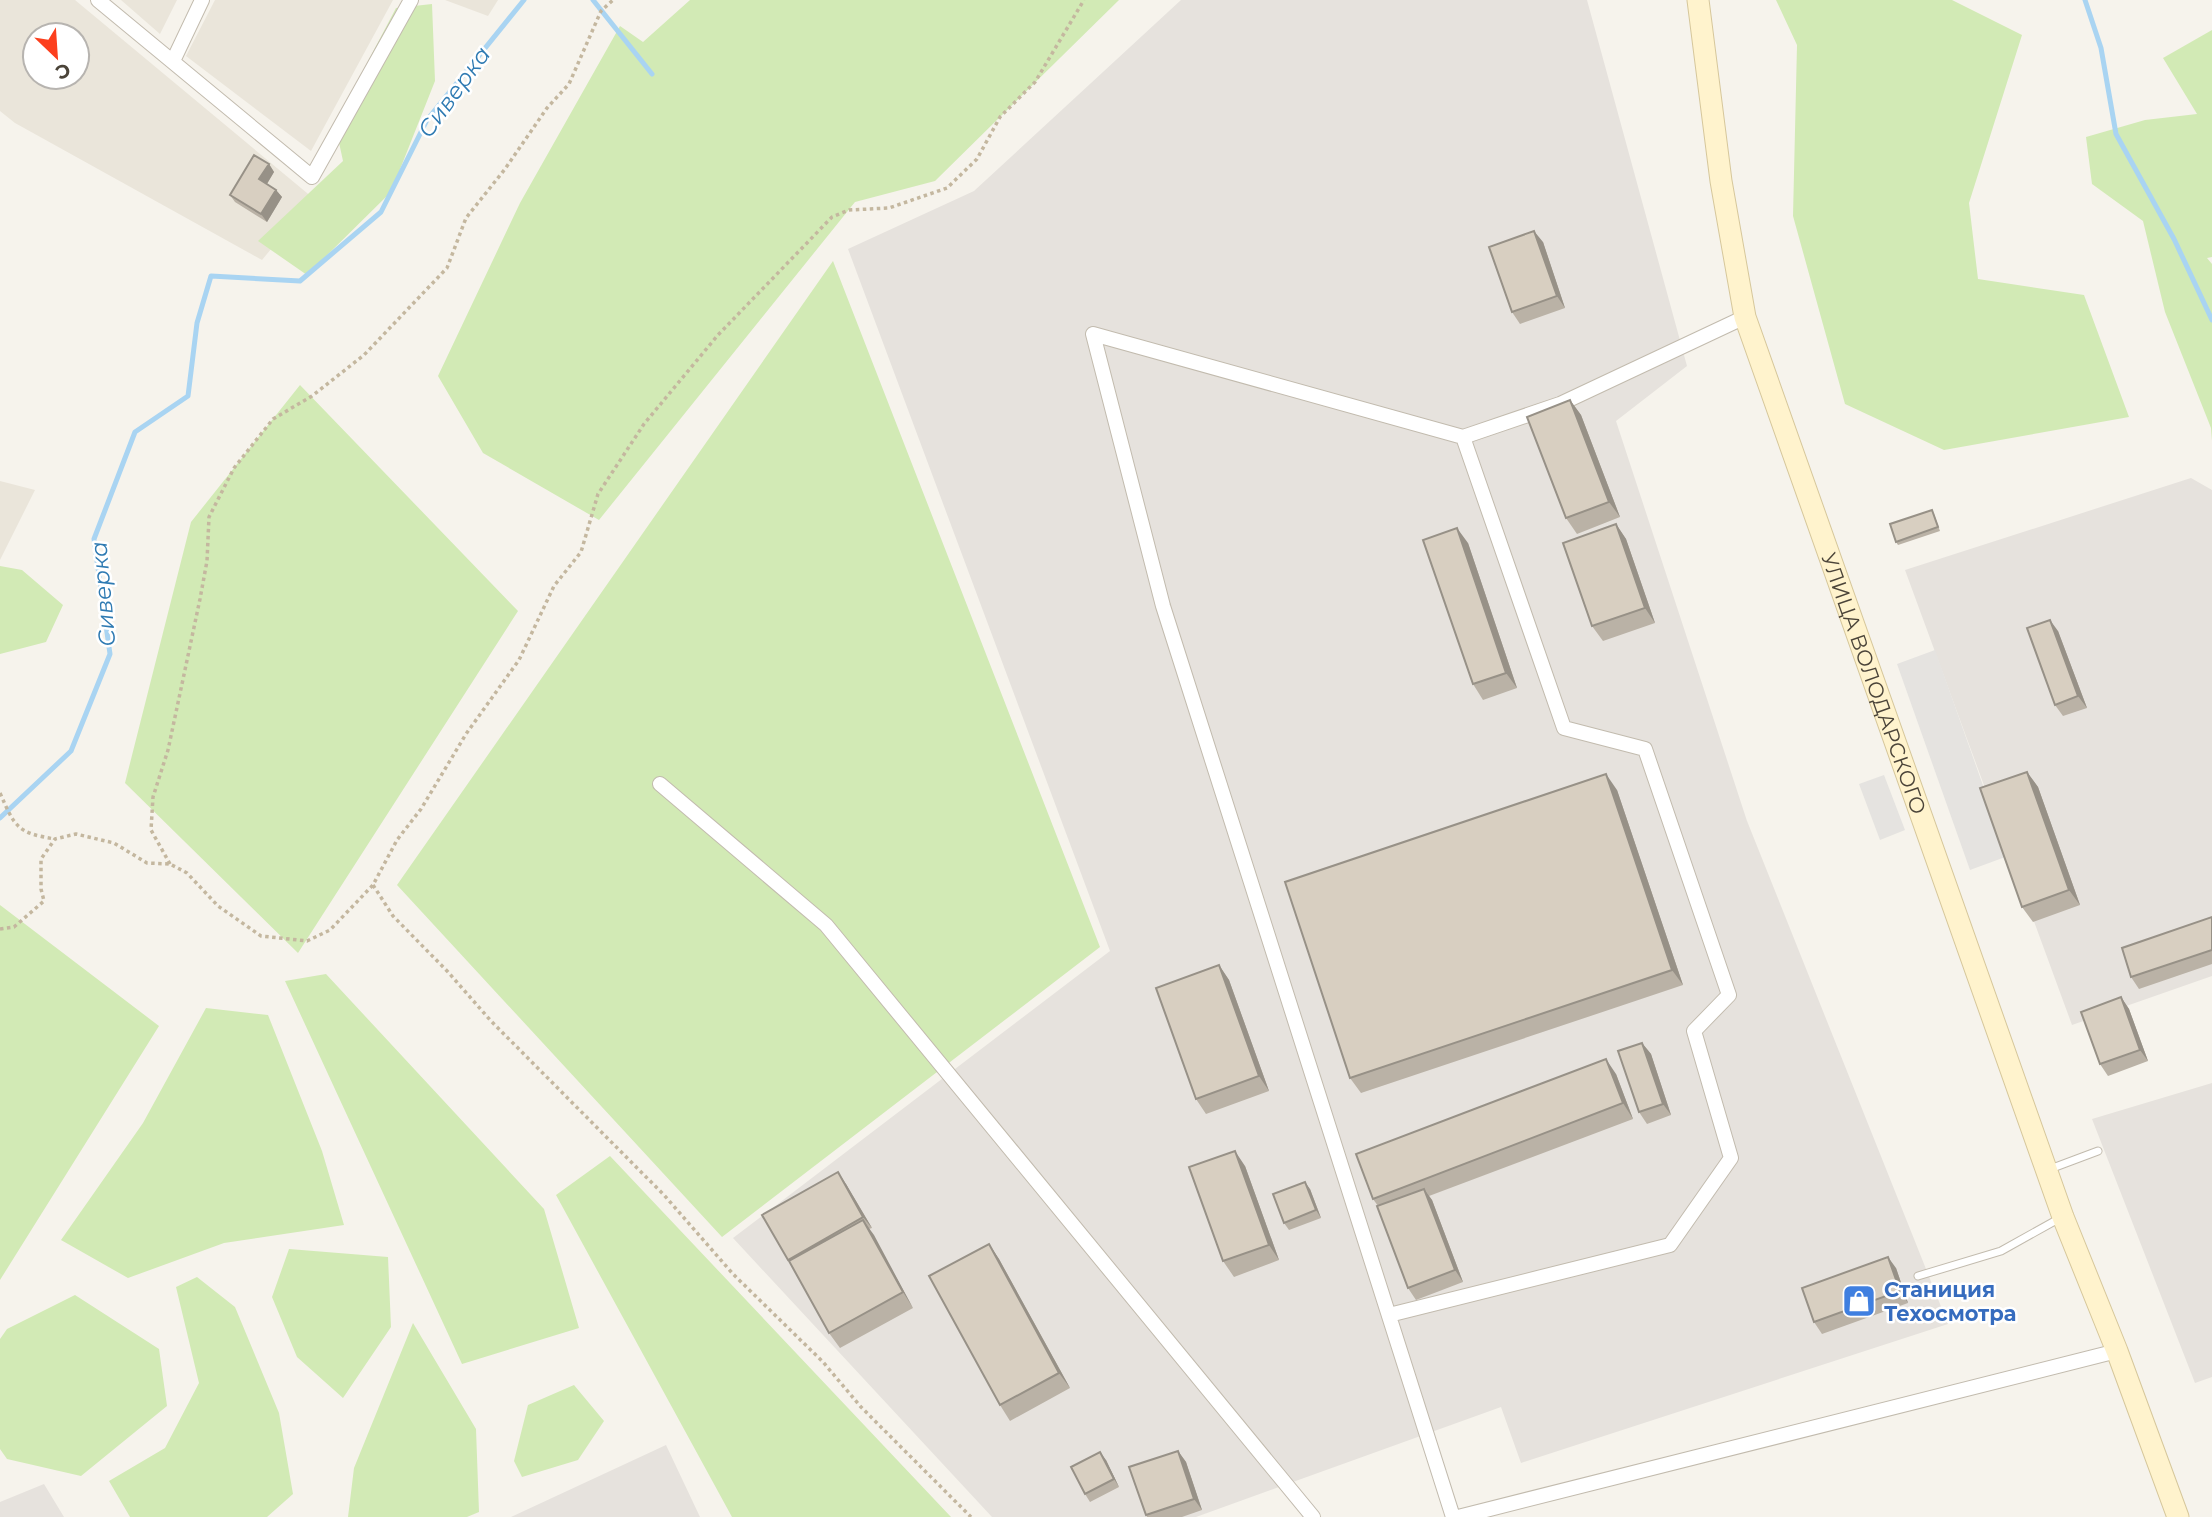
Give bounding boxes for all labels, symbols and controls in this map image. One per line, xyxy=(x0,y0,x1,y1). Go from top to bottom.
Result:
north arrow xyxy=(21,21,91,91)
water label: Сиверка xyxy=(412,41,496,143)
text: С xyxy=(52,58,74,84)
water label: Сиверка xyxy=(84,540,122,648)
street label: УЛИЦА ВОЛОДАРСКОГО xyxy=(1817,549,1932,817)
place label: Станиция Техосмотра xyxy=(1884,1277,2016,1326)
shop icon: Станиция Техосмотра xyxy=(1840,1282,1878,1320)

